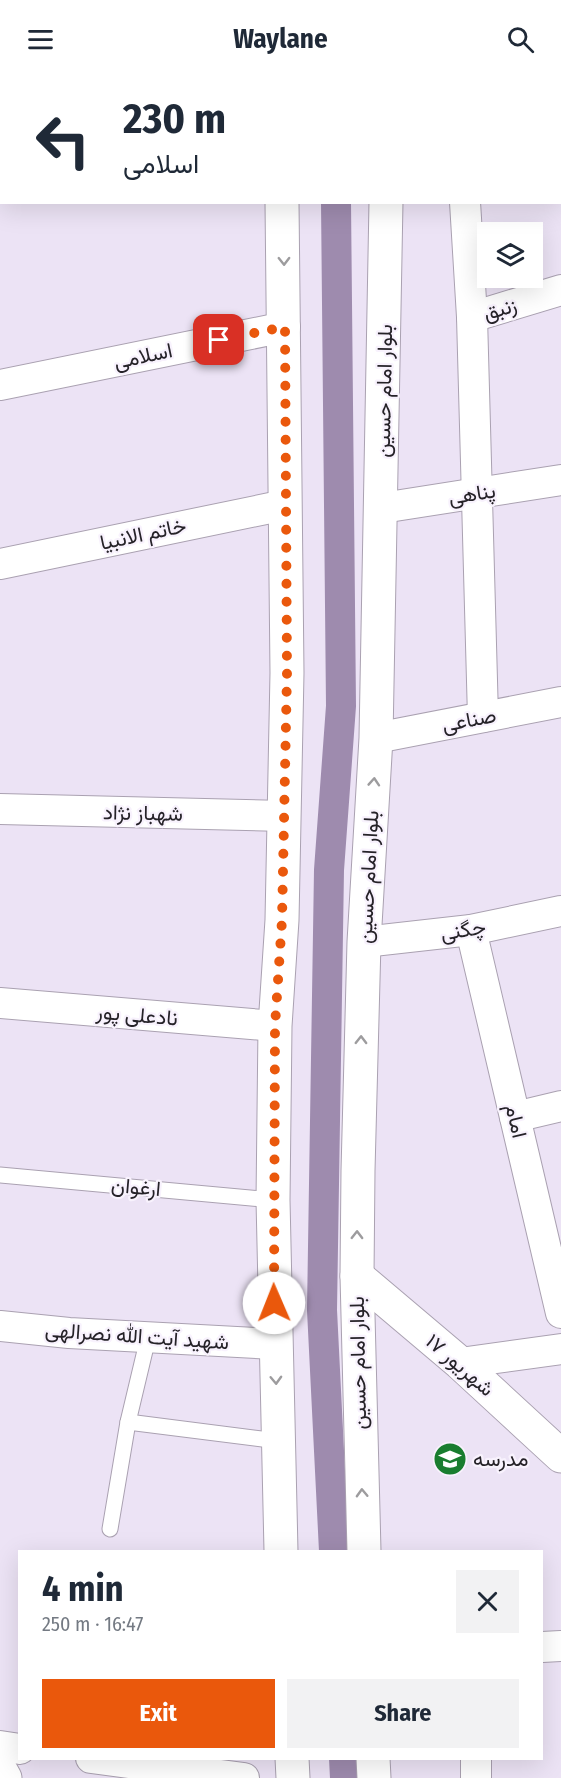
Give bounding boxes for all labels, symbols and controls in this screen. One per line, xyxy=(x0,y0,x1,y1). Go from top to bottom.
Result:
icon: menu xyxy=(24,23,57,56)
text: Waylane xyxy=(233,23,328,55)
icon: search xyxy=(504,23,537,56)
text: 230 m xyxy=(123,94,226,144)
icon: left xyxy=(24,102,102,180)
text: اسلامی xyxy=(123,148,199,180)
map controls xyxy=(477,222,543,288)
button: layers xyxy=(477,222,543,288)
one-way arrow xyxy=(277,256,290,265)
street label: زنبق xyxy=(480,292,520,326)
pin xyxy=(193,314,244,365)
icon: arrive xyxy=(202,323,235,356)
street label: بلوار امام حسین xyxy=(370,324,399,458)
street label: اسلامی xyxy=(111,337,175,375)
street label: پناهی xyxy=(447,477,498,512)
street label: خاتم الانبیا xyxy=(98,512,189,557)
street label: صناعی xyxy=(440,702,498,738)
one-way arrow xyxy=(367,777,380,786)
street label: شهباز نژاد xyxy=(103,799,183,827)
street label: بلوار امام حسین xyxy=(352,810,385,944)
street label: چگنی xyxy=(438,914,488,947)
street label: نادعلی پور xyxy=(94,998,179,1033)
one-way arrow xyxy=(355,1035,368,1044)
street label: امام xyxy=(499,1101,532,1141)
street label: ارغوان xyxy=(110,1172,162,1202)
one-way arrow xyxy=(351,1230,363,1239)
position arrow xyxy=(242,1271,306,1335)
street label: بلوار امام حسین xyxy=(344,1296,373,1430)
street label: شهید آیت الله نصرالهی xyxy=(44,1317,230,1355)
street label: ۱۷ شهریور xyxy=(420,1328,500,1402)
one-way arrow xyxy=(269,1375,282,1384)
school or university icon: مدرسه xyxy=(432,1441,468,1477)
place label: مدرسه xyxy=(473,1446,528,1472)
one-way arrow xyxy=(355,1488,368,1497)
text: 4 min xyxy=(42,1567,124,1611)
button: close xyxy=(456,1570,519,1633)
text: 250 m · 16:47 xyxy=(42,1612,143,1636)
button: Exit xyxy=(42,1679,275,1748)
button: Share xyxy=(287,1679,519,1748)

